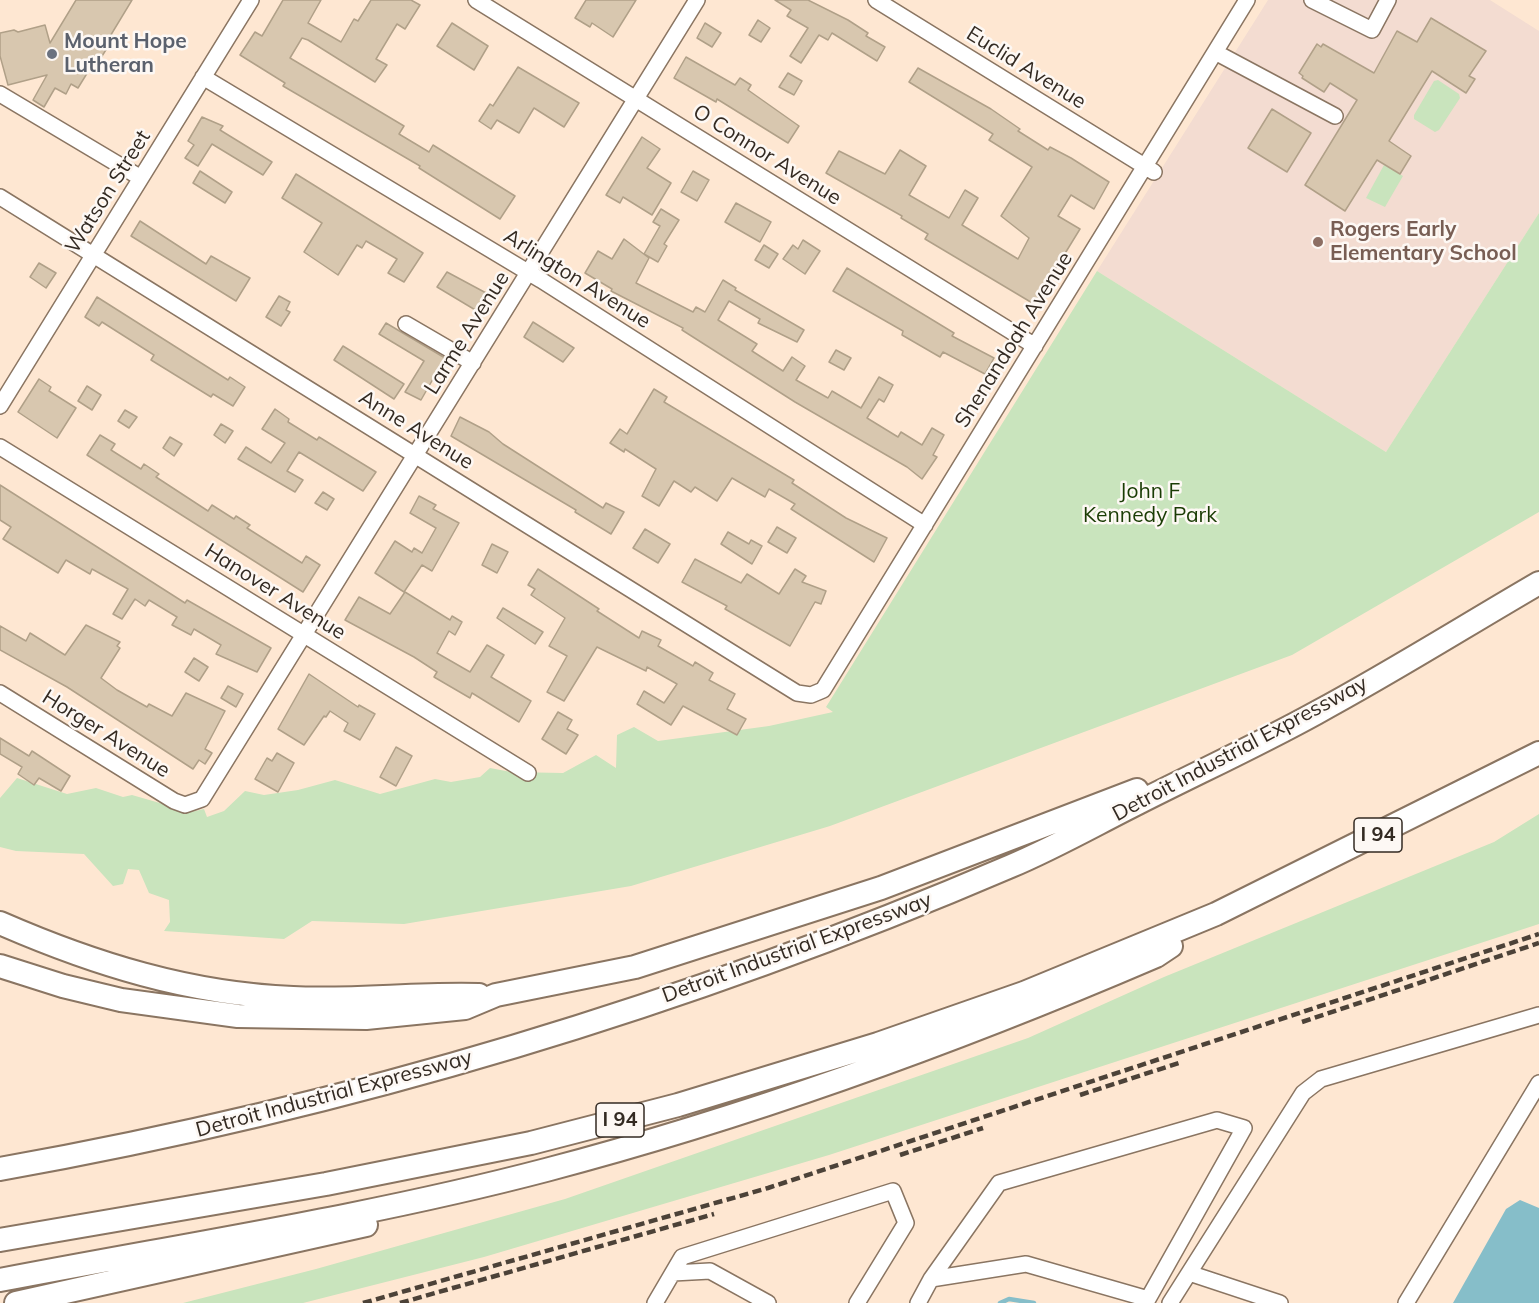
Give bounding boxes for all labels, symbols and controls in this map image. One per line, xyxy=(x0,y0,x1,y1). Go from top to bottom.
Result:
street label: Euclid Avenue xyxy=(962,21,1090,115)
place label: Mount Hope Lutheran xyxy=(64,29,187,79)
marker: Mount Hope Lutheran xyxy=(45,47,59,61)
street label: O Connor Avenue xyxy=(688,99,846,211)
street label: Watson Street xyxy=(60,126,156,258)
place label: Rogers Early Elementary School xyxy=(1330,217,1517,267)
street label: Arlington Avenue xyxy=(499,224,655,334)
marker: Rogers Early Elementary School xyxy=(1311,235,1325,249)
street label: Shenandoah Avenue xyxy=(950,248,1078,432)
street label: Larme Avenue xyxy=(419,267,515,399)
street label: Anne Avenue xyxy=(354,385,478,475)
park label: John F Kennedy Park xyxy=(1083,479,1217,529)
street label: Hanover Avenue xyxy=(200,539,350,645)
street label: Detroit Industrial Expressway xyxy=(1108,671,1372,827)
street label: Horger Avenue xyxy=(37,685,175,783)
road number: I 94 xyxy=(1354,818,1402,852)
street label: Detroit Industrial Expressway xyxy=(659,887,935,1009)
street label: Detroit Industrial Expressway xyxy=(193,1045,475,1143)
road number: I 94 xyxy=(596,1103,644,1137)

